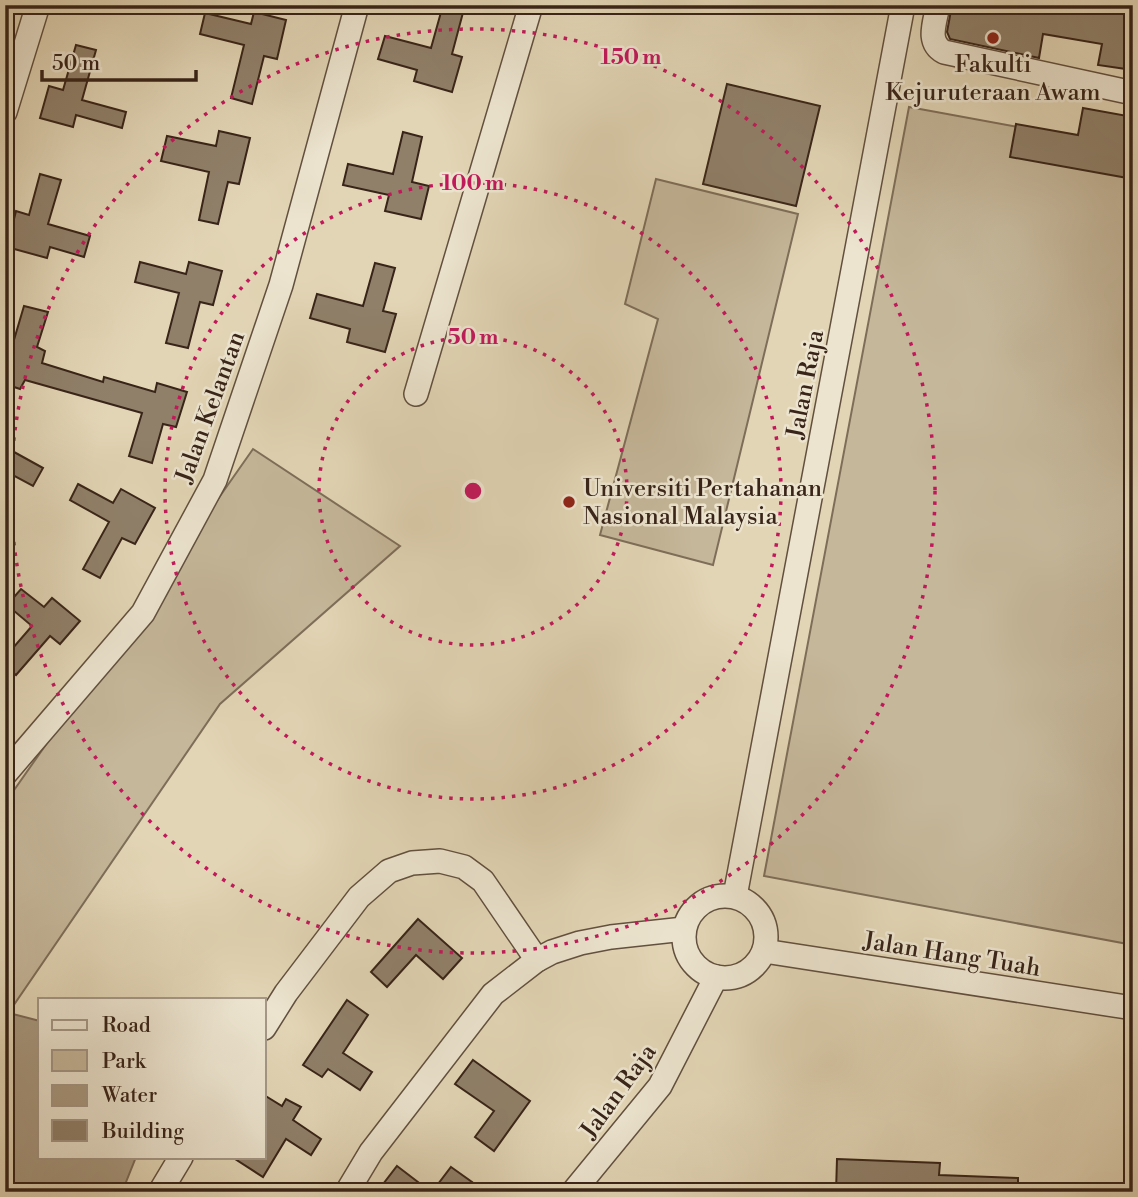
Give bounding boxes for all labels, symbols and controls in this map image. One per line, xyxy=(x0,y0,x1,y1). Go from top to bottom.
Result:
marker: Fakulti Kejuruteraan Awam xyxy=(985,30,1001,46)
scale bar xyxy=(42,38,196,82)
text: 150 m xyxy=(601,45,661,71)
place label: Fakulti Kejuruteraan Awam xyxy=(885,50,1101,108)
text: 50 m xyxy=(52,51,100,77)
text: 100 m xyxy=(442,171,504,197)
text: 50 m xyxy=(448,325,498,351)
street label: Jalan Kelantan xyxy=(169,327,252,488)
street label: Jalan Raja xyxy=(781,327,831,442)
place label: Universiti Pertahanan Nasional Malaysia xyxy=(583,474,822,532)
centre of rings xyxy=(461,479,485,503)
marker: Universiti Pertahanan Nasional Malaysia xyxy=(561,494,577,510)
street label: Jalan Hang Tuah xyxy=(860,926,1043,984)
legend xyxy=(38,998,266,1158)
text: Road xyxy=(102,1013,151,1039)
street label: Jalan Raja xyxy=(574,1038,664,1146)
text: Park xyxy=(102,1049,147,1075)
text: Water xyxy=(101,1083,157,1109)
text: Building xyxy=(101,1119,184,1145)

